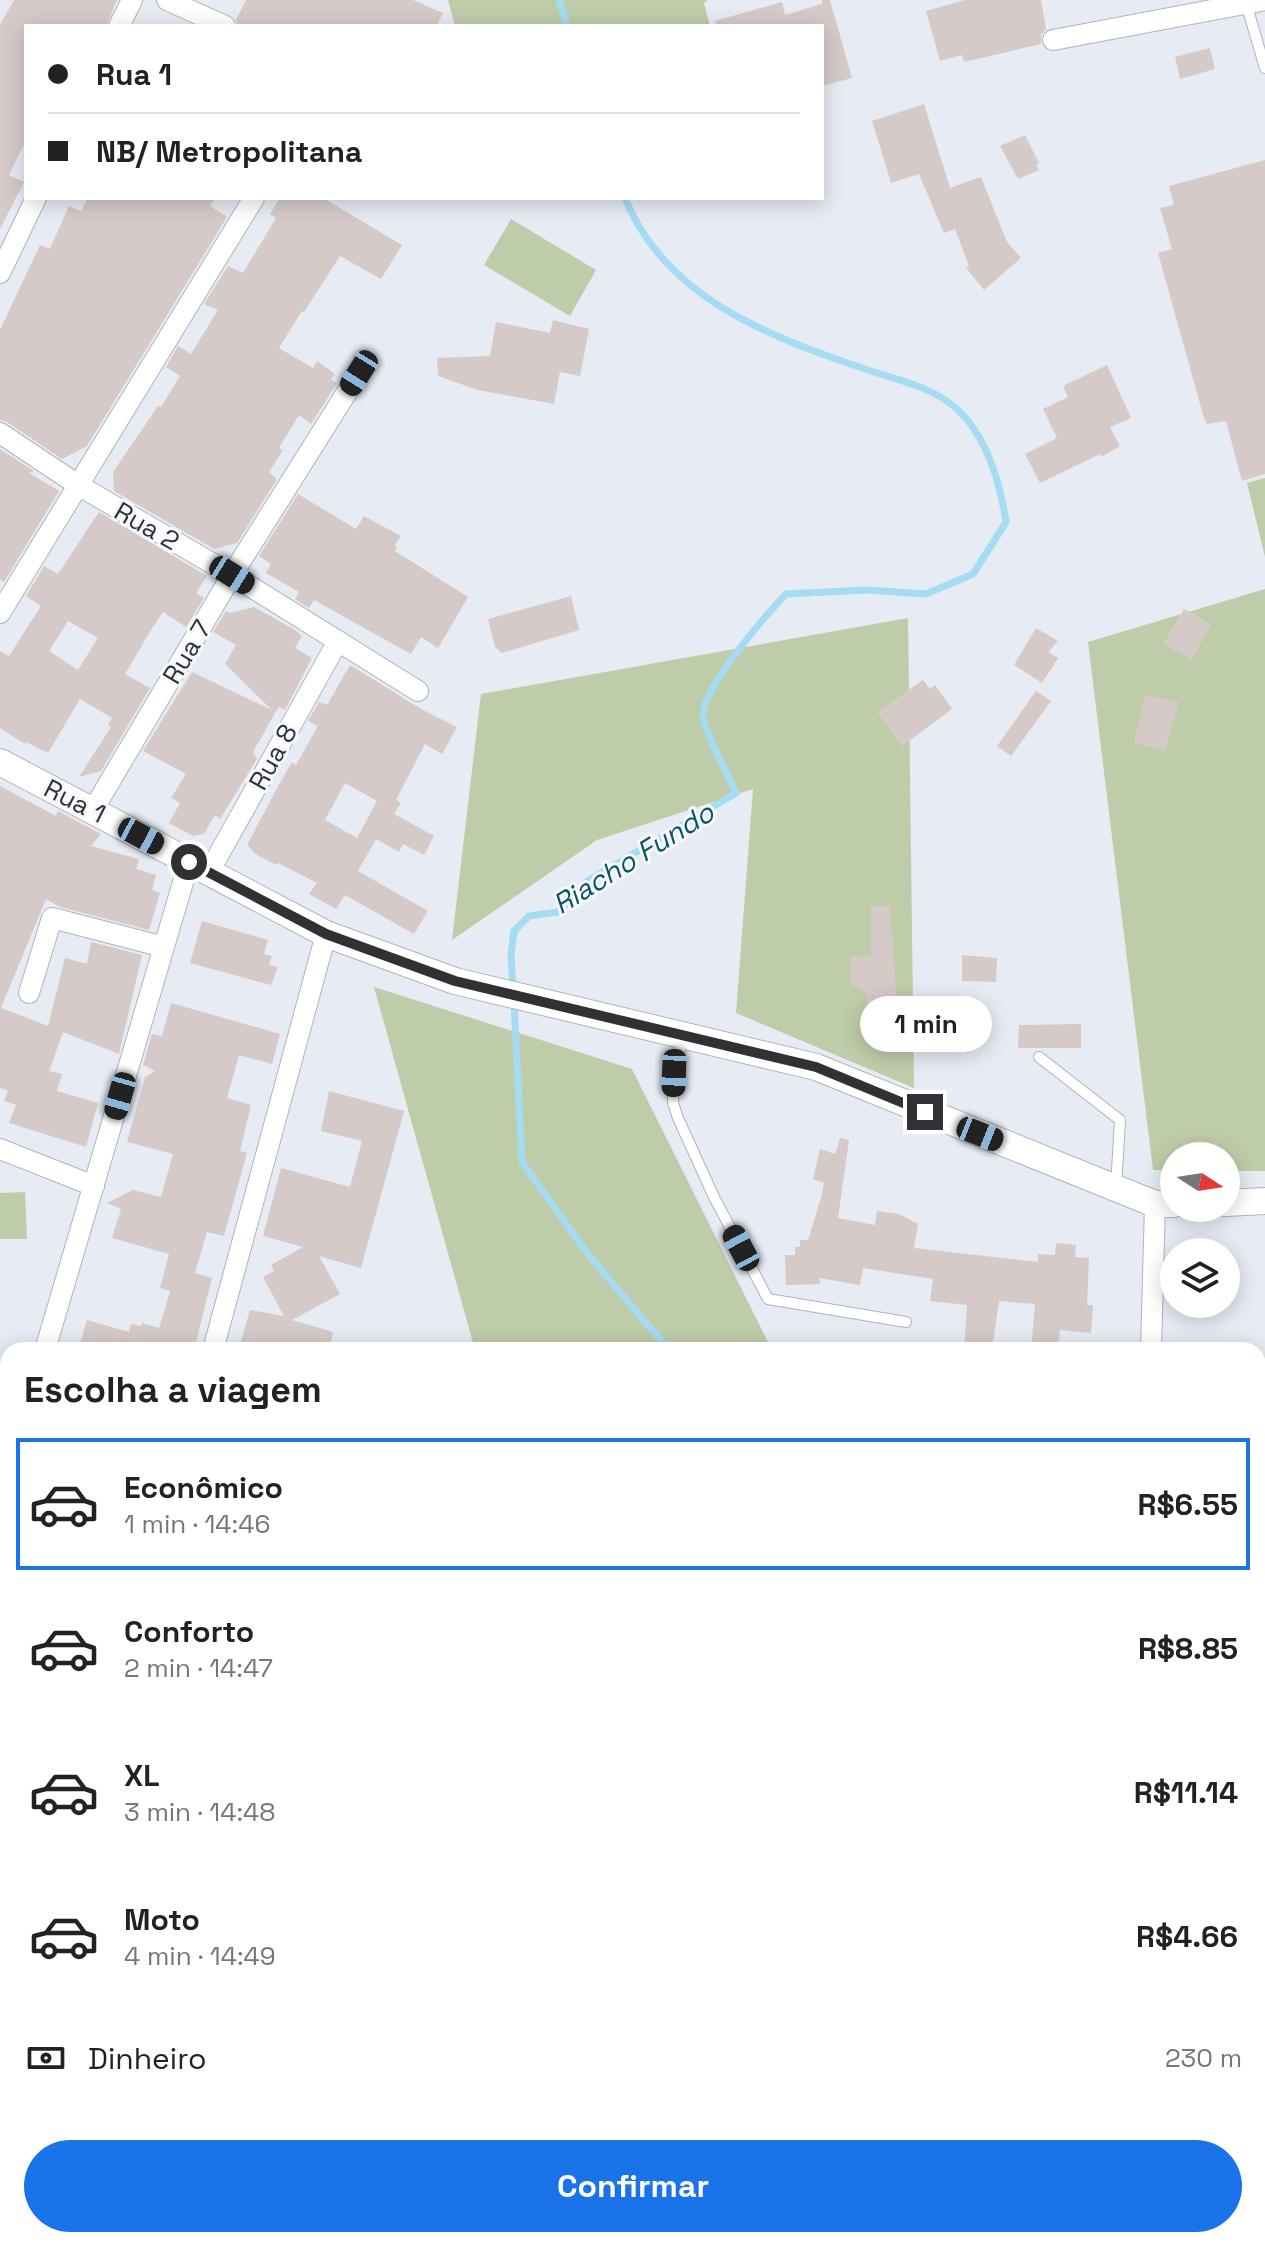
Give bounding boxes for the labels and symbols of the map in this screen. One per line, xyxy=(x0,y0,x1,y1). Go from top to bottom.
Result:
car xyxy=(336,346,382,400)
street label: Rua 2 xyxy=(108,494,186,558)
car xyxy=(205,552,259,598)
street label: Rua 7 xyxy=(155,614,219,690)
street label: Rua 8 xyxy=(241,718,305,796)
street label: Rua 1 xyxy=(38,771,112,831)
water label: Riacho Fundo xyxy=(546,794,721,922)
car xyxy=(114,814,168,858)
route start xyxy=(171,844,207,880)
callout: 1 min xyxy=(859,996,991,1052)
car xyxy=(661,1049,687,1097)
car xyxy=(102,1070,138,1122)
route end xyxy=(907,1094,943,1130)
car xyxy=(953,1114,1007,1154)
north arrow xyxy=(1160,1142,1240,1222)
car xyxy=(719,1221,763,1275)

